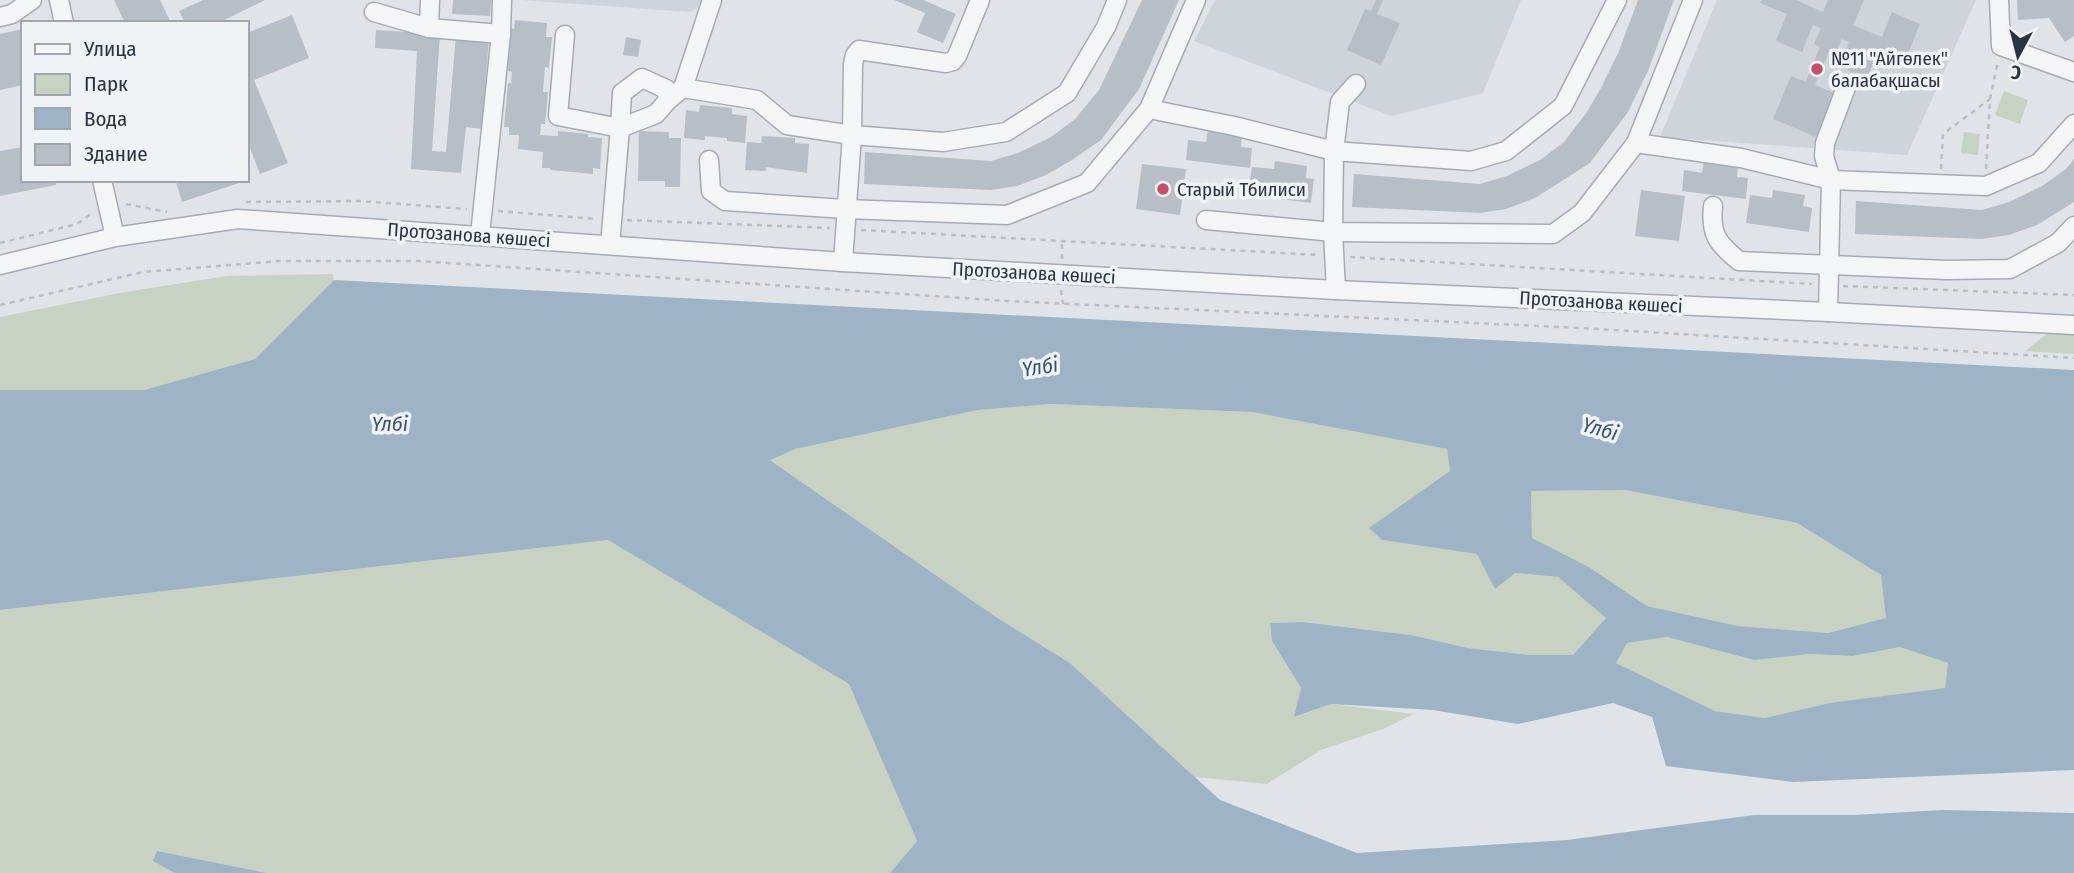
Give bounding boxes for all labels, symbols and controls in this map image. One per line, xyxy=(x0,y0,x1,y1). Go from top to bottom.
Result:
legend xyxy=(21,21,248,182)
north arrow xyxy=(1983,21,2053,91)
text: Улица xyxy=(83,36,137,62)
place label: №11 "Айгөлек" балабақшасы xyxy=(1831,47,1948,92)
text: С xyxy=(2010,60,2022,84)
marker: №11 "Айгөлек" балабақшасы xyxy=(1809,61,1825,77)
text: Парк xyxy=(84,71,128,97)
text: Вода xyxy=(84,106,127,132)
text: Здание xyxy=(84,141,148,167)
place label: Старый Тбилиси xyxy=(1177,178,1306,201)
marker: Старый Тбилиси xyxy=(1155,181,1171,197)
street label: Протозанова көшесі xyxy=(387,218,551,252)
street label: Протозанова көшесі xyxy=(952,257,1116,289)
street label: Протозанова көшесі xyxy=(1519,286,1683,318)
water label: Үлбі xyxy=(1020,351,1061,383)
water label: Үлбі xyxy=(372,411,409,437)
water label: Үлбі xyxy=(1579,412,1622,447)

